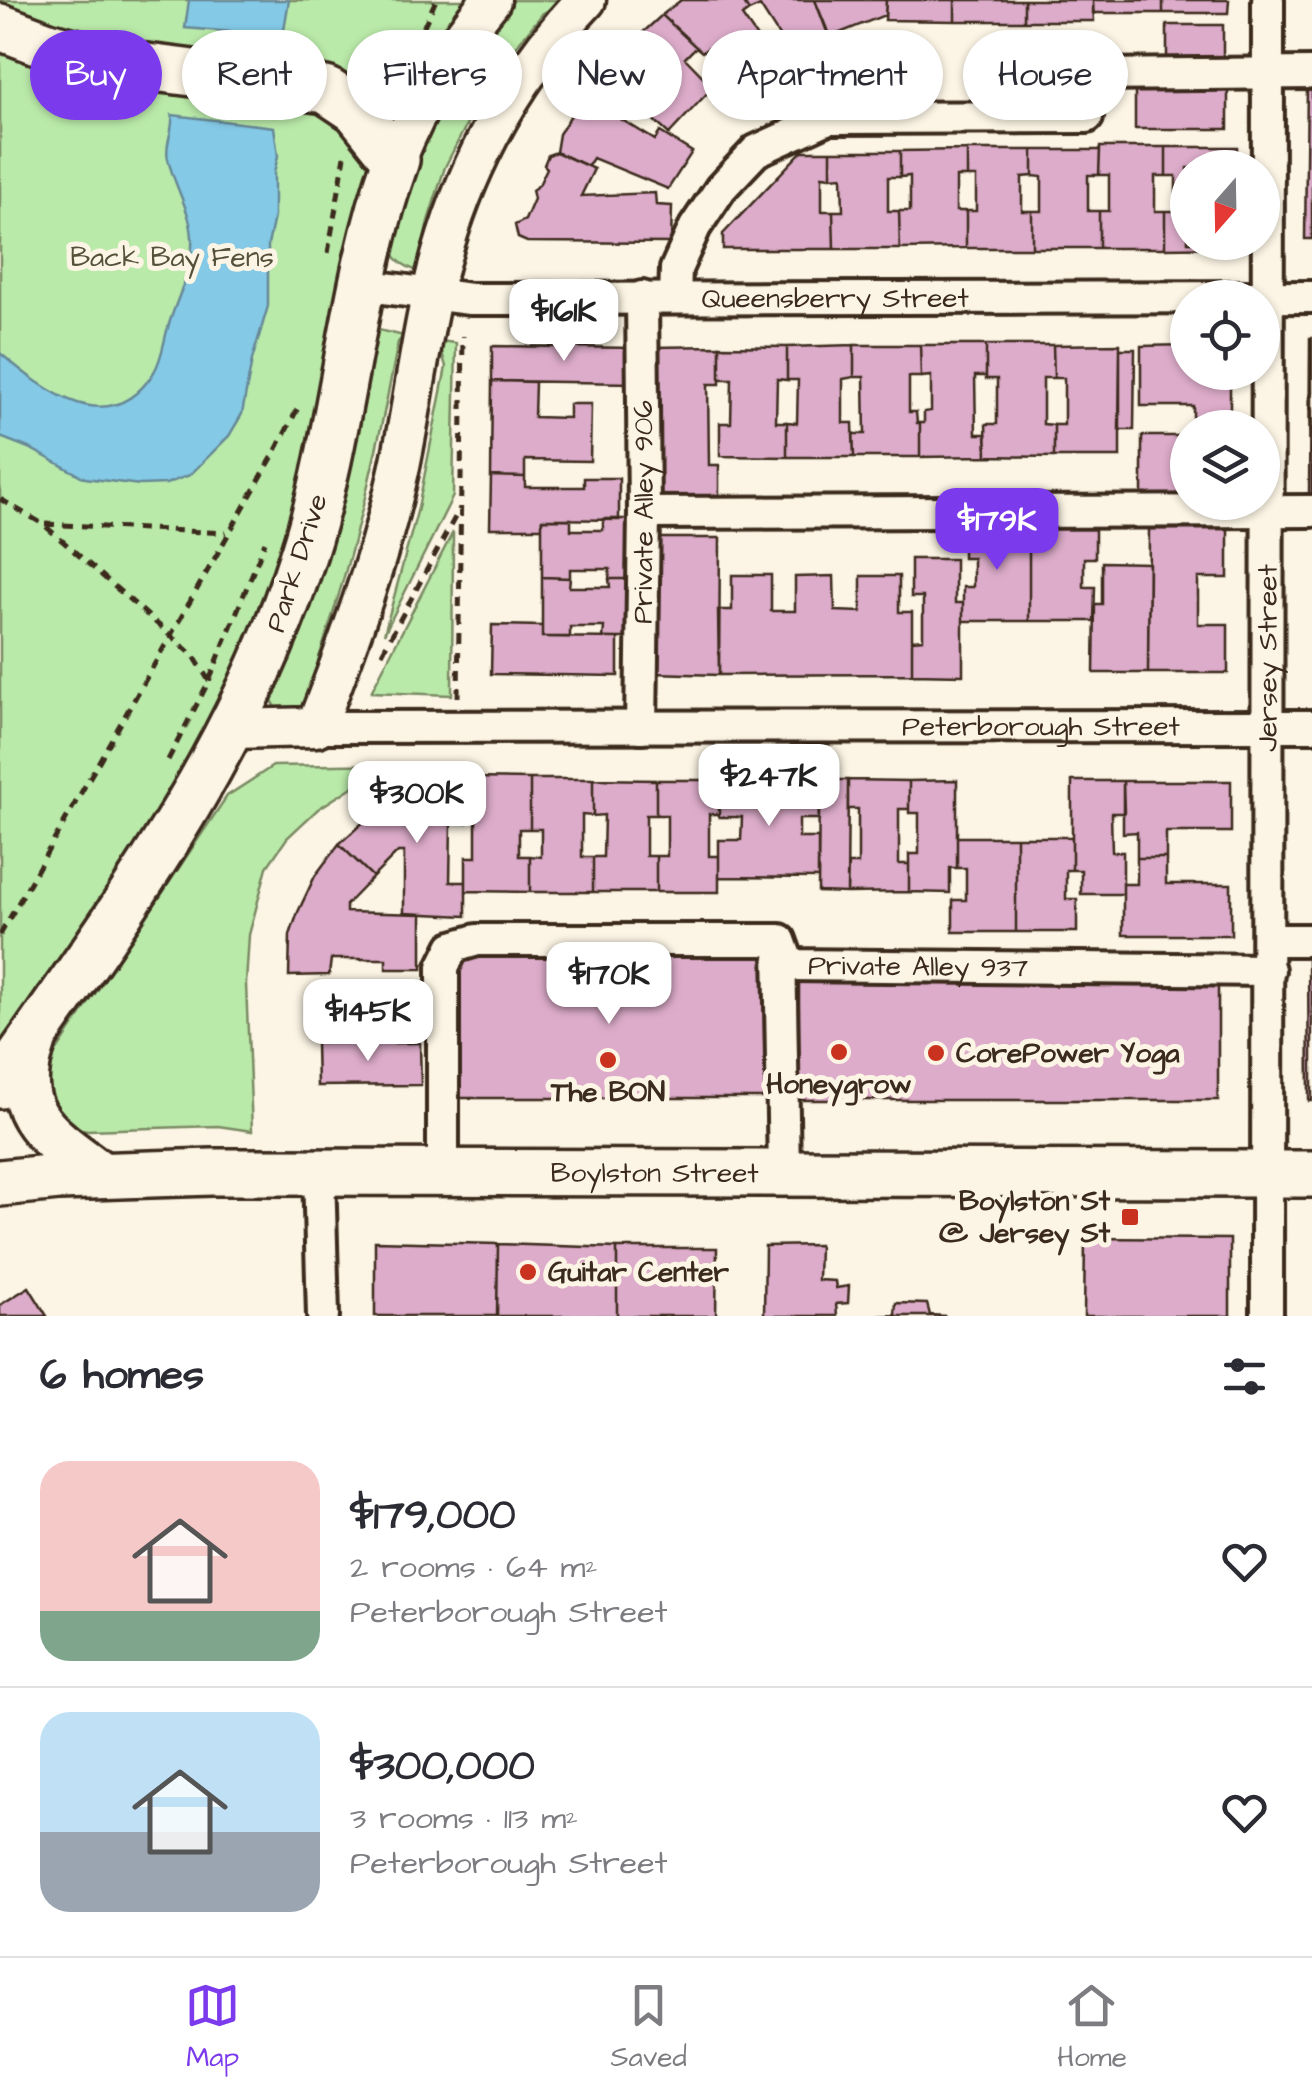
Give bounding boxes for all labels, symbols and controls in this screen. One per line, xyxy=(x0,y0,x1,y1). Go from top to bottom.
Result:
chip: Buy xyxy=(30,30,162,120)
chip: Rent xyxy=(182,30,327,120)
chip: Filters xyxy=(347,30,522,120)
chip: New xyxy=(542,30,682,120)
chip: Apartment xyxy=(702,30,943,120)
chip: House xyxy=(963,30,1128,120)
north arrow xyxy=(1170,150,1280,260)
map controls xyxy=(1170,150,1280,520)
park label: Back Bay Fens xyxy=(70,238,274,279)
street label: Queensberry Street xyxy=(701,278,970,320)
pin: $161K xyxy=(494,279,634,364)
button: locate xyxy=(1170,280,1280,390)
text: $161K xyxy=(531,289,597,334)
street label: Private Alley 906 xyxy=(623,400,665,624)
button: layers xyxy=(1170,410,1280,520)
pin: $179K xyxy=(927,488,1067,573)
street label: Park Drive xyxy=(256,489,338,637)
text: $179K xyxy=(957,498,1037,543)
street label: Jersey Street xyxy=(1248,563,1289,752)
street label: Peterborough Street xyxy=(902,707,1181,747)
pin: $247K xyxy=(699,744,839,829)
text: $247K xyxy=(721,754,817,799)
pin: $300K xyxy=(347,761,487,846)
text: $300K xyxy=(370,771,464,816)
pin: $170K xyxy=(539,942,679,1027)
street label: Private Alley 937 xyxy=(808,946,1028,988)
text: $170K xyxy=(568,952,650,997)
pin: $145K xyxy=(298,979,438,1064)
text: $145K xyxy=(325,989,411,1034)
place label: CorePower Yoga xyxy=(956,1034,1180,1075)
marker: Honeygrow xyxy=(828,1041,850,1063)
marker: CorePower Yoga xyxy=(925,1042,947,1064)
marker: The BON xyxy=(597,1049,619,1071)
place label: Honeygrow xyxy=(766,1065,912,1107)
place label: The BON xyxy=(550,1073,665,1112)
street label: Boylston Street xyxy=(550,1153,759,1194)
place label: Boylston St @ Jersey St xyxy=(939,1182,1111,1256)
marker: Boylston St @ Jersey St xyxy=(1119,1206,1141,1228)
place label: Guitar Center xyxy=(548,1253,730,1292)
marker: Guitar Center xyxy=(517,1261,539,1283)
text: 6 homes xyxy=(40,1347,204,1405)
icon: filters xyxy=(1217,1349,1272,1404)
text: $179,000 xyxy=(350,1487,515,1545)
icon: home xyxy=(120,1501,240,1621)
icon: heart xyxy=(1217,1534,1272,1589)
text: 2 rooms · 64 m² xyxy=(350,1545,597,1590)
text: Peterborough Street xyxy=(350,1590,667,1635)
text: $300,000 xyxy=(350,1738,535,1796)
icon: home xyxy=(120,1752,240,1872)
icon: heart xyxy=(1217,1785,1272,1840)
text: 3 rooms · 113 m² xyxy=(350,1796,578,1841)
text: Peterborough Street xyxy=(350,1841,667,1886)
tab: Map xyxy=(185,1978,240,2077)
tab: Saved xyxy=(611,1978,687,2077)
tab: Home xyxy=(1057,1978,1127,2077)

